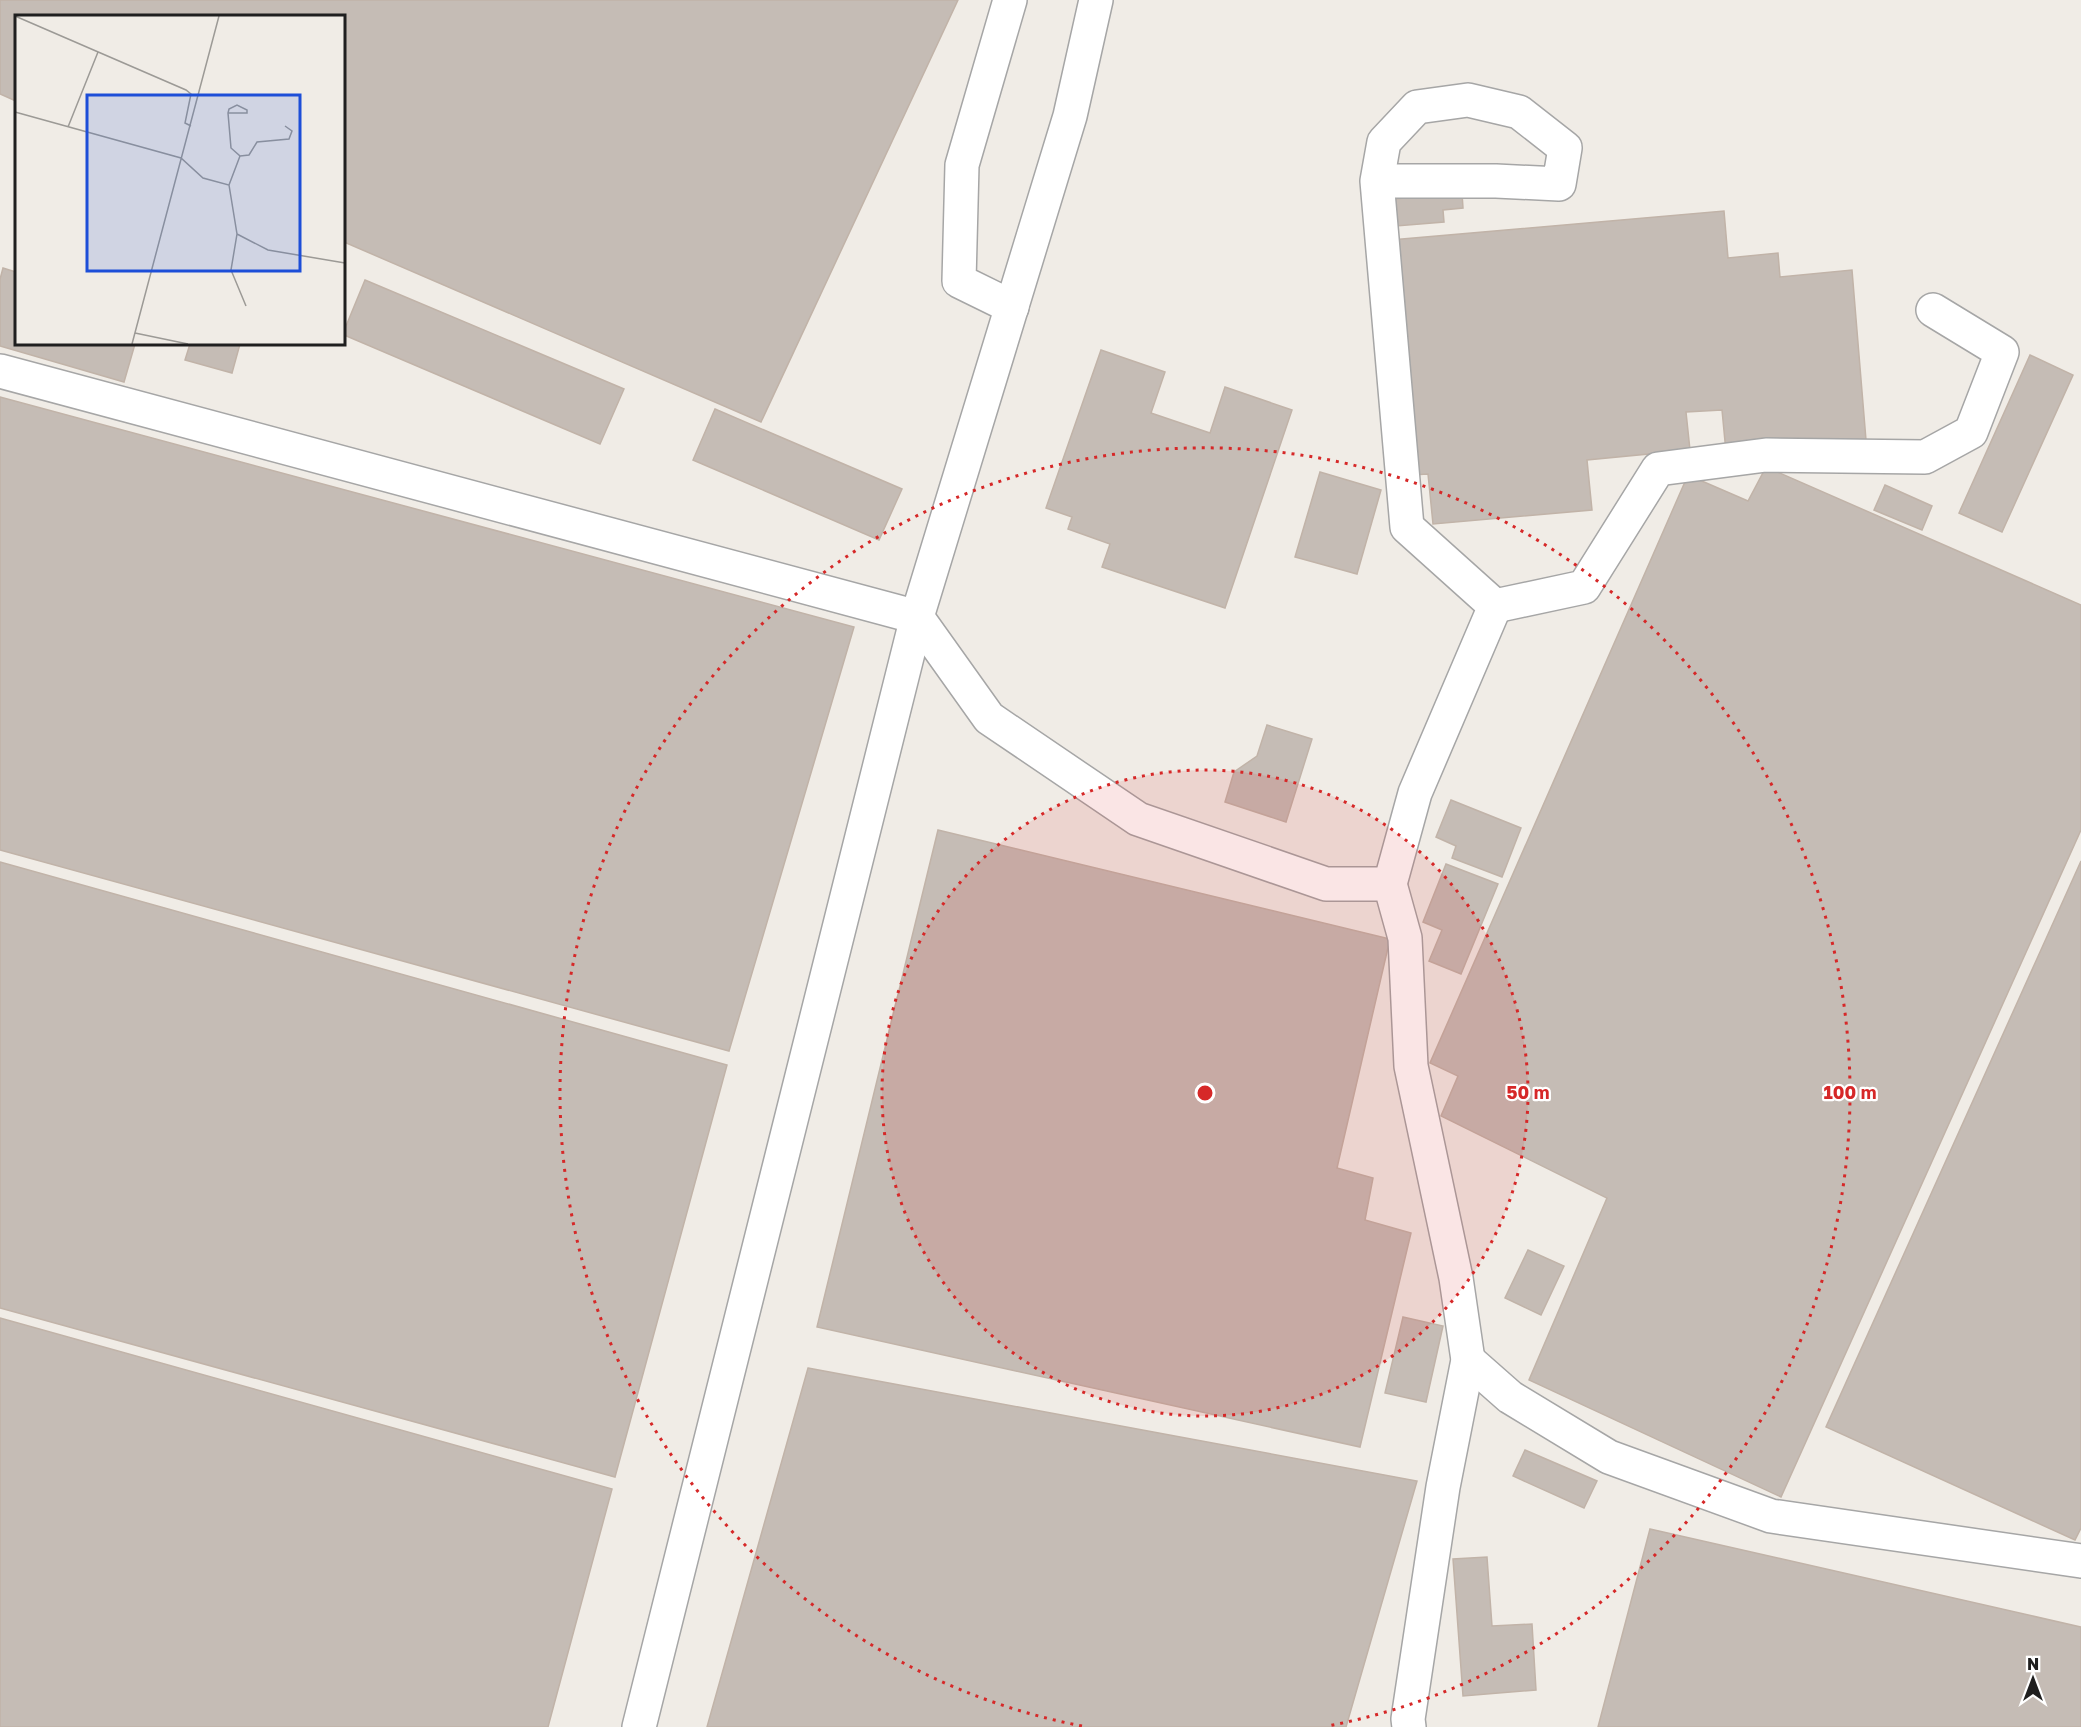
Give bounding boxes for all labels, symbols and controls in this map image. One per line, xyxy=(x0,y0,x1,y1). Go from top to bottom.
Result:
inset map xyxy=(15,15,345,345)
text: 50 m xyxy=(1507,1081,1549,1103)
text: 100 m xyxy=(1824,1081,1876,1103)
centre of rings xyxy=(1195,1083,1215,1103)
north arrow xyxy=(2003,1649,2063,1709)
text: N xyxy=(2027,1654,2039,1674)

